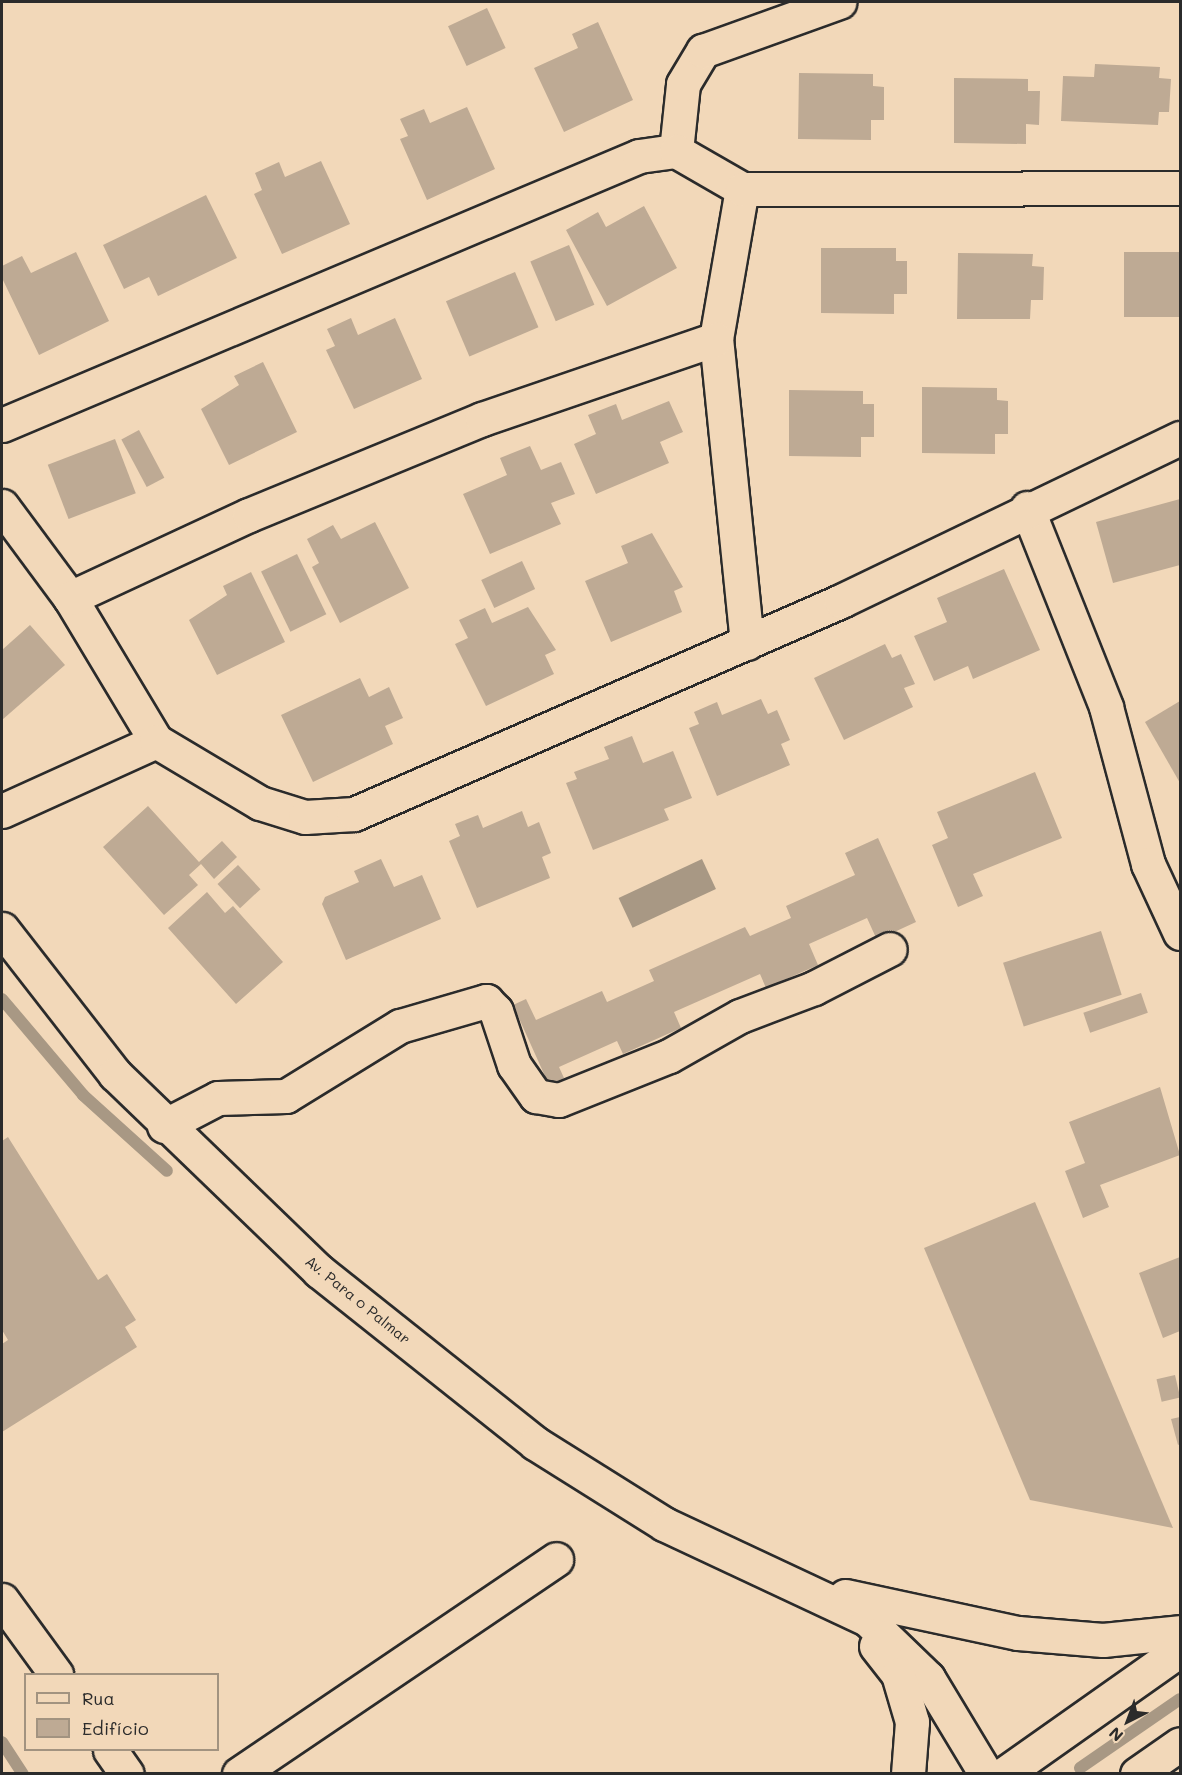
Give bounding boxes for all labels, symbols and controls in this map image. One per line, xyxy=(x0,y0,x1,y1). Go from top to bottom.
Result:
street label: Av. Para o Palmar xyxy=(302,1252,414,1348)
legend xyxy=(24,1673,219,1751)
text: Rua xyxy=(82,1686,115,1710)
north arrow xyxy=(1098,1691,1158,1751)
text: Edifício xyxy=(82,1716,149,1740)
text: N xyxy=(1104,1723,1127,1747)

